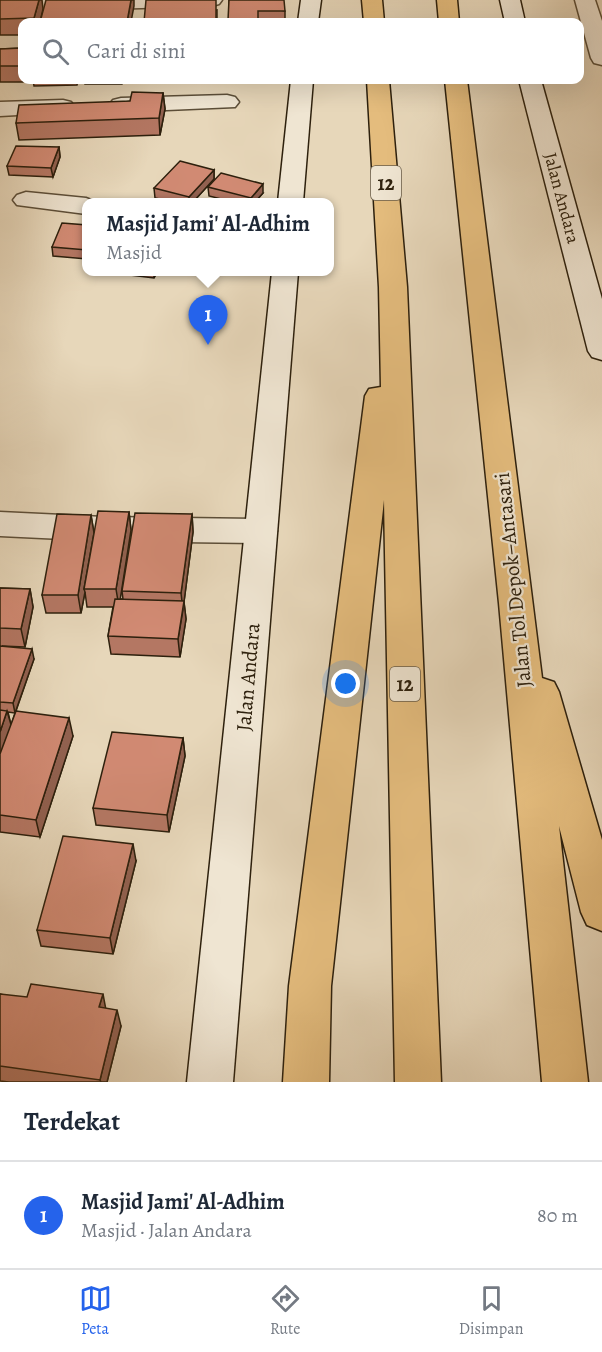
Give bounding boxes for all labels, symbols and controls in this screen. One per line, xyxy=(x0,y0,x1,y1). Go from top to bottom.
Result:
search box xyxy=(18,18,584,84)
icon: search xyxy=(39,35,72,68)
text: Cari di sini xyxy=(87,36,186,66)
street label: Jalan Andara xyxy=(538,150,586,247)
road number: 12 xyxy=(371,166,401,200)
popup xyxy=(82,198,334,276)
text: Masjid Jami' Al-Adhim xyxy=(106,209,310,239)
text: Masjid xyxy=(106,239,162,266)
pin: 1 xyxy=(188,296,228,345)
street label: Jalan Tol Depok–Antasari xyxy=(488,471,538,689)
street label: Jalan Andara xyxy=(229,621,267,732)
road number: 12 xyxy=(390,667,420,701)
your location xyxy=(331,669,360,698)
text: Terdekat xyxy=(24,1104,120,1139)
text: Masjid Jami' Al-Adhim xyxy=(81,1187,285,1217)
text: 1 xyxy=(40,1202,47,1229)
text: 80 m xyxy=(537,1202,578,1229)
text: Masjid · Jalan Andara xyxy=(81,1217,252,1244)
tab: Peta xyxy=(79,1282,112,1340)
tab: Rute xyxy=(269,1282,302,1340)
tab: Disimpan xyxy=(459,1282,523,1340)

